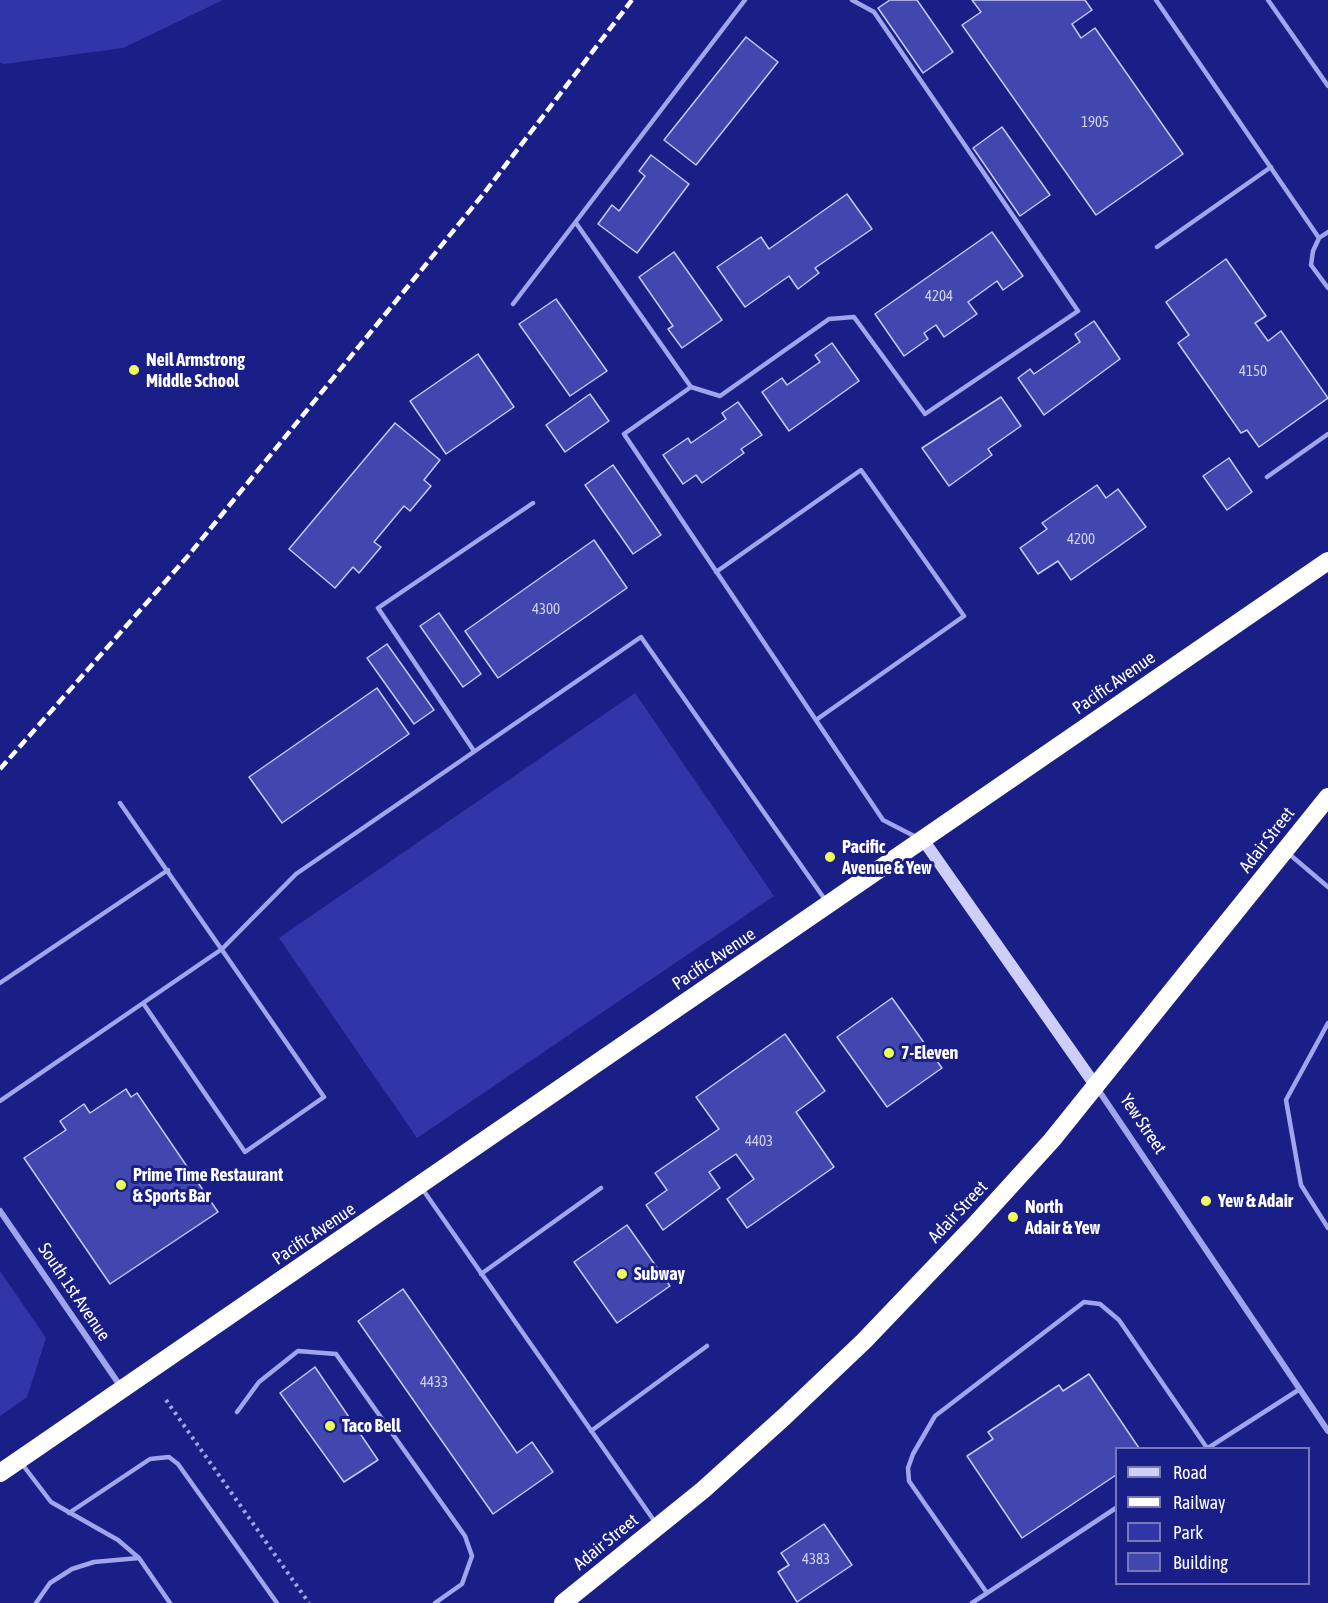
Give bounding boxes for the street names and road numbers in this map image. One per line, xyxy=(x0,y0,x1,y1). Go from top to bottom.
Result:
street label: Pacific Avenue xyxy=(1069,647,1159,719)
street label: Adair Street xyxy=(1235,803,1299,877)
street label: Pacific Avenue xyxy=(668,923,760,995)
street label: Yew Street xyxy=(1115,1090,1171,1158)
street label: Adair Street xyxy=(924,1176,992,1248)
street label: Pacific Avenue xyxy=(268,1198,360,1270)
street label: South 1st Avenue xyxy=(33,1239,115,1345)
street label: Adair Street xyxy=(569,1509,643,1575)

